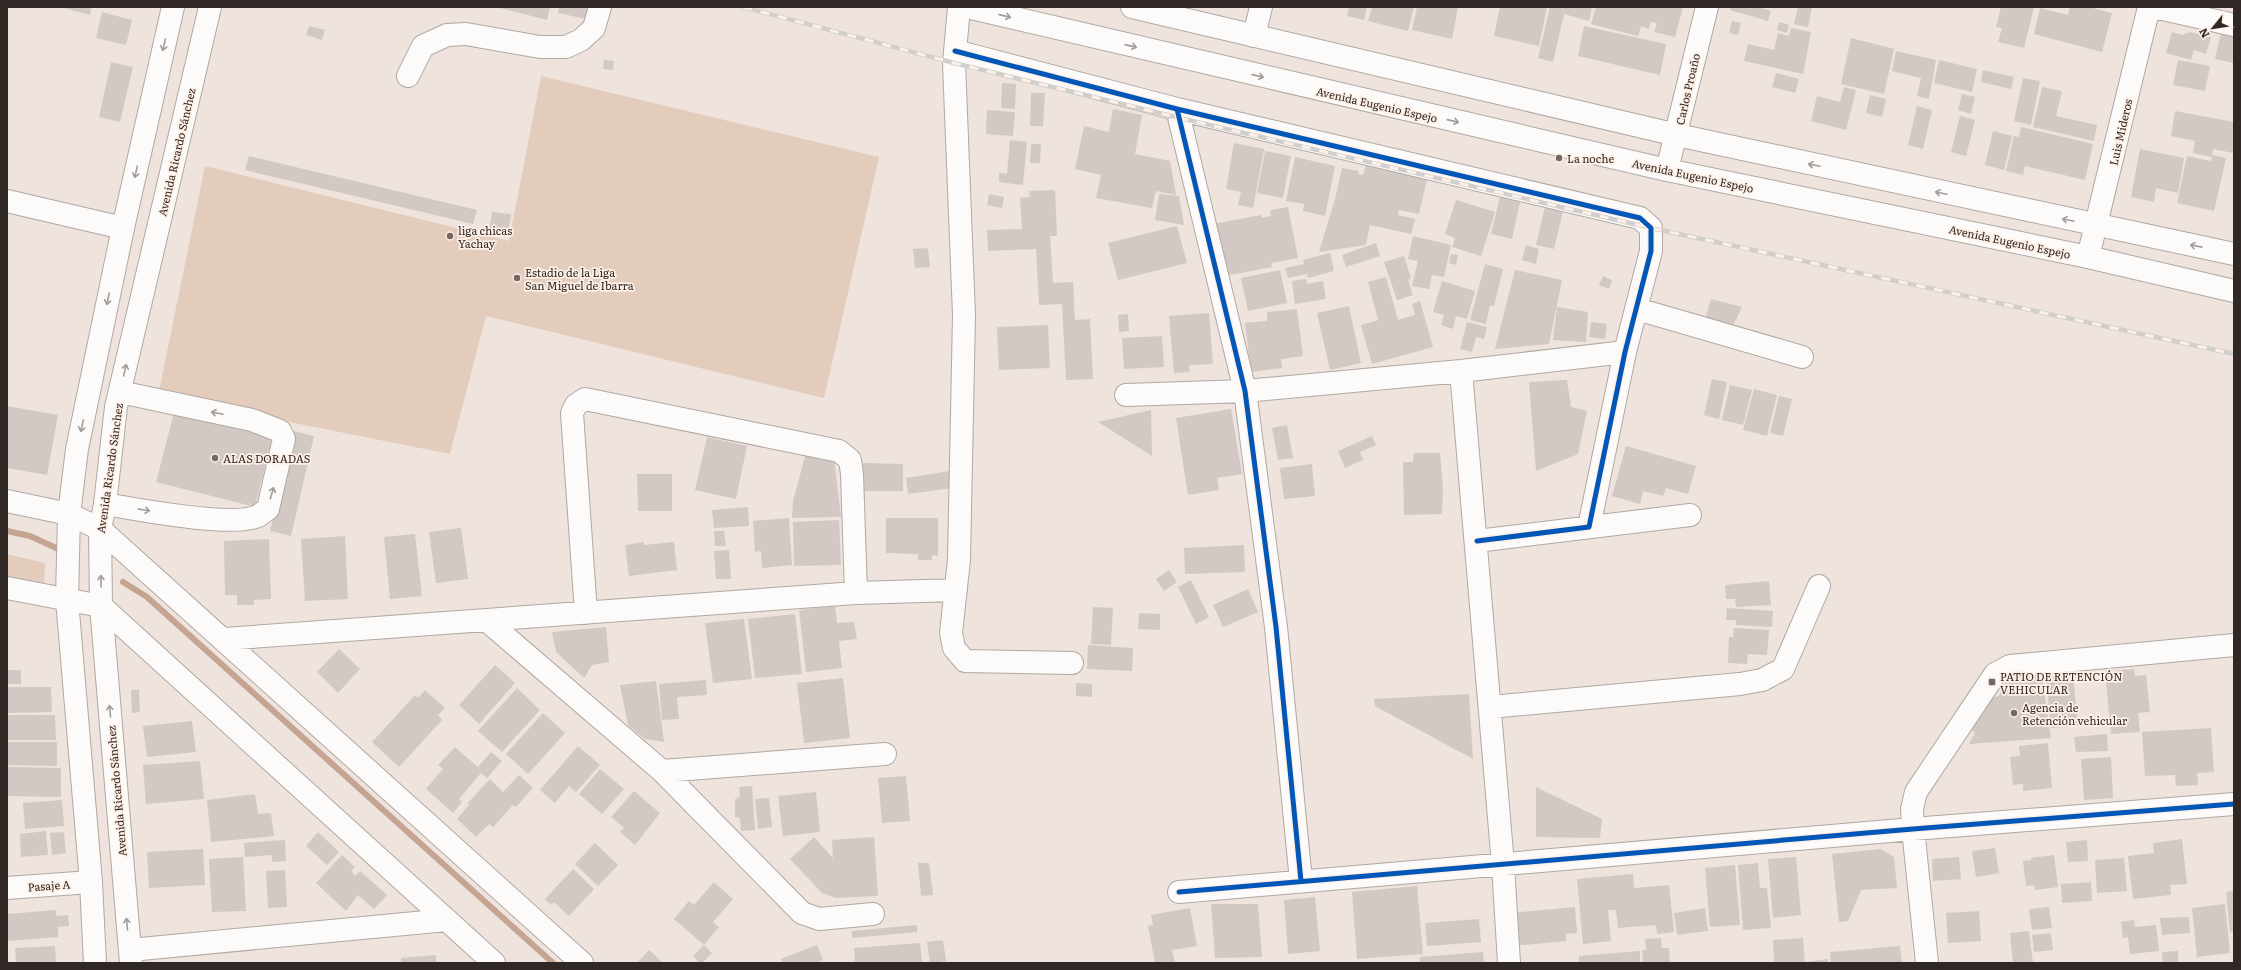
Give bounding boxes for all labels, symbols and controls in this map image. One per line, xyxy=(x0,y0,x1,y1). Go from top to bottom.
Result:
north arrow xyxy=(2193,8,2233,48)
one-way arrow xyxy=(998,13,1011,20)
text: N xyxy=(2194,26,2213,41)
one-way arrow xyxy=(160,38,168,51)
one-way arrow xyxy=(1124,43,1137,51)
street label: Carlos Proaño xyxy=(1671,52,1703,126)
one-way arrow xyxy=(1251,73,1264,81)
street label: Avenida Eugenio Espejo xyxy=(1315,82,1439,126)
street label: Avenida Ricardo Sánchez xyxy=(153,86,199,218)
street label: Luis Mideros xyxy=(2105,97,2135,167)
one-way arrow xyxy=(1446,117,1459,125)
place label: La noche xyxy=(1567,150,1614,166)
marker: La noche xyxy=(1554,153,1564,163)
street label: Avenida Eugenio Espejo xyxy=(1631,154,1755,196)
one-way arrow xyxy=(1808,160,1821,168)
one-way arrow xyxy=(131,165,139,178)
one-way arrow xyxy=(1935,188,1948,196)
one-way arrow xyxy=(2062,216,2075,224)
street label: Avenida Eugenio Espejo xyxy=(1948,220,2072,262)
place label: liga chicas Yachay xyxy=(458,222,512,251)
marker: liga chicas Yachay xyxy=(445,231,455,241)
one-way arrow xyxy=(2190,242,2203,250)
place label: Estadio de la Liga San Miguel de Ibarra xyxy=(525,264,634,293)
marker: Estadio de la Liga San Miguel de Ibarra xyxy=(512,273,522,283)
one-way arrow xyxy=(104,292,112,305)
one-way arrow xyxy=(122,363,130,376)
street label: Avenida Ricardo Sánchez xyxy=(92,401,126,534)
one-way arrow xyxy=(211,408,224,416)
one-way arrow xyxy=(78,419,86,432)
place label: ALAS DORADAS xyxy=(223,450,310,466)
marker: ALAS DORADAS xyxy=(210,453,220,463)
one-way arrow xyxy=(269,487,276,500)
one-way arrow xyxy=(137,506,150,514)
one-way arrow xyxy=(97,575,104,588)
place label: PATIO DE RETENCIÓN VEHICULAR xyxy=(2000,668,2122,697)
marker: PATIO DE RETENCIÓN VEHICULAR xyxy=(1987,677,1997,687)
place label: Agencia de Retención vehicular xyxy=(2022,699,2128,728)
one-way arrow xyxy=(106,705,113,718)
marker: Agencia de Retención vehicular xyxy=(2009,708,2019,718)
street label: Avenida Ricardo Sánchez xyxy=(102,724,130,857)
street label: Pasaje A xyxy=(27,876,71,894)
one-way arrow xyxy=(124,918,131,931)

